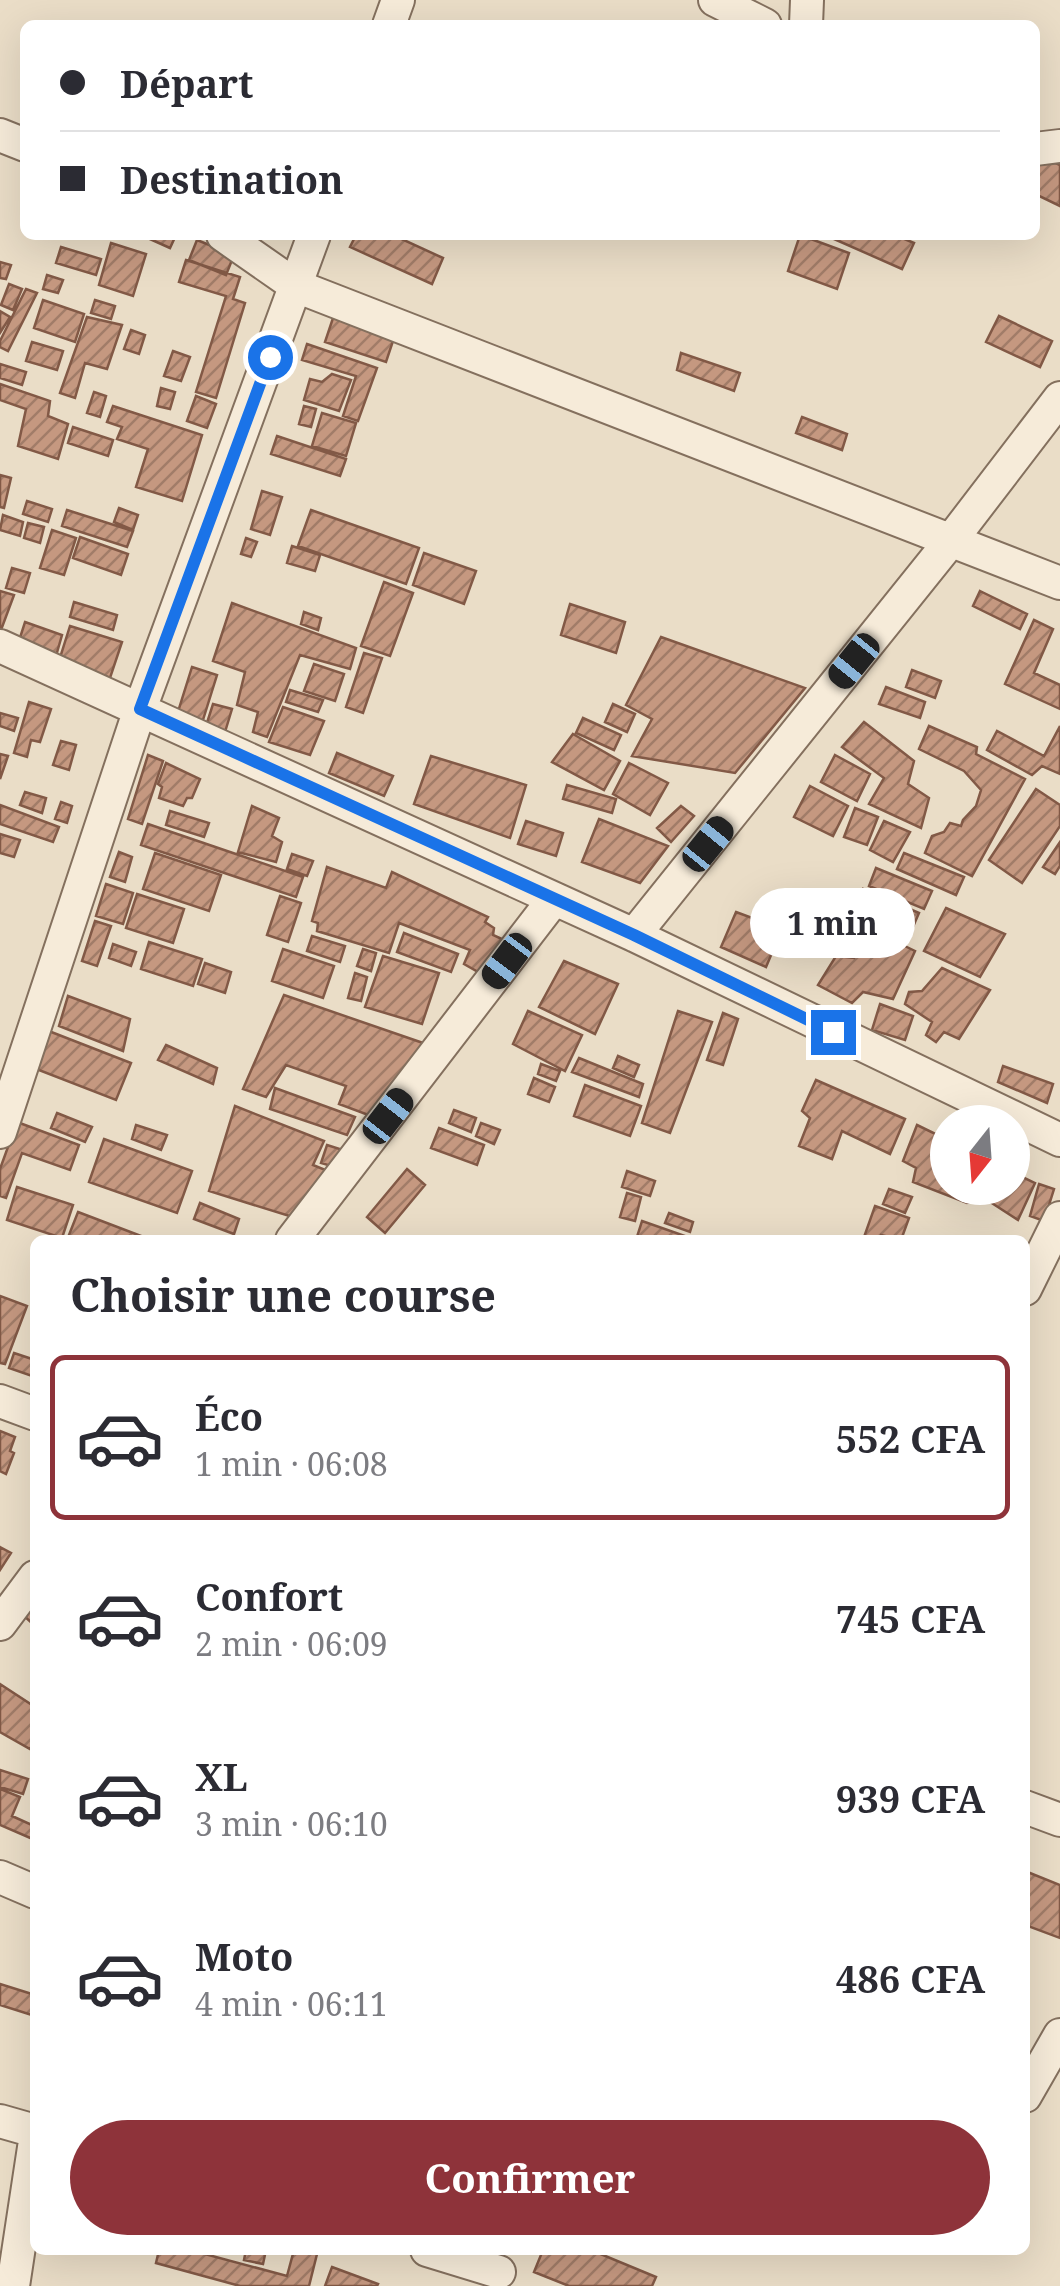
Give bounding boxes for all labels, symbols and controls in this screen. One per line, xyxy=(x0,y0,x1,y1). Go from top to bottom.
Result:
text: Départ xyxy=(120,57,253,109)
text: Destination xyxy=(120,153,344,205)
route start xyxy=(248,335,293,380)
car xyxy=(823,628,885,694)
car xyxy=(677,811,739,877)
callout: 1 min xyxy=(750,887,916,957)
text: 1 min xyxy=(787,901,878,944)
car xyxy=(477,928,537,994)
route end xyxy=(811,1010,856,1055)
car xyxy=(358,1083,418,1149)
north arrow xyxy=(930,1105,1030,1205)
map controls xyxy=(930,1105,1030,1205)
text: Choisir une course xyxy=(70,1264,496,1325)
text: Éco xyxy=(195,1390,263,1442)
icon: car xyxy=(75,1393,165,1483)
text: 552 CFA xyxy=(836,1412,985,1464)
text: 1 min · 06:08 xyxy=(195,1442,388,1485)
text: Confort xyxy=(195,1570,343,1622)
icon: car xyxy=(75,1573,165,1663)
text: 745 CFA xyxy=(836,1592,985,1644)
text: 2 min · 06:09 xyxy=(195,1622,388,1665)
text: XL xyxy=(195,1750,248,1802)
icon: car xyxy=(75,1753,165,1843)
text: 939 CFA xyxy=(836,1772,985,1824)
text: 3 min · 06:10 xyxy=(195,1802,388,1845)
text: Moto xyxy=(195,1930,293,1982)
icon: car xyxy=(75,1933,165,2023)
text: 486 CFA xyxy=(836,1952,985,2004)
text: 4 min · 06:11 xyxy=(195,1982,388,2025)
button: Confirmer xyxy=(70,2120,990,2235)

